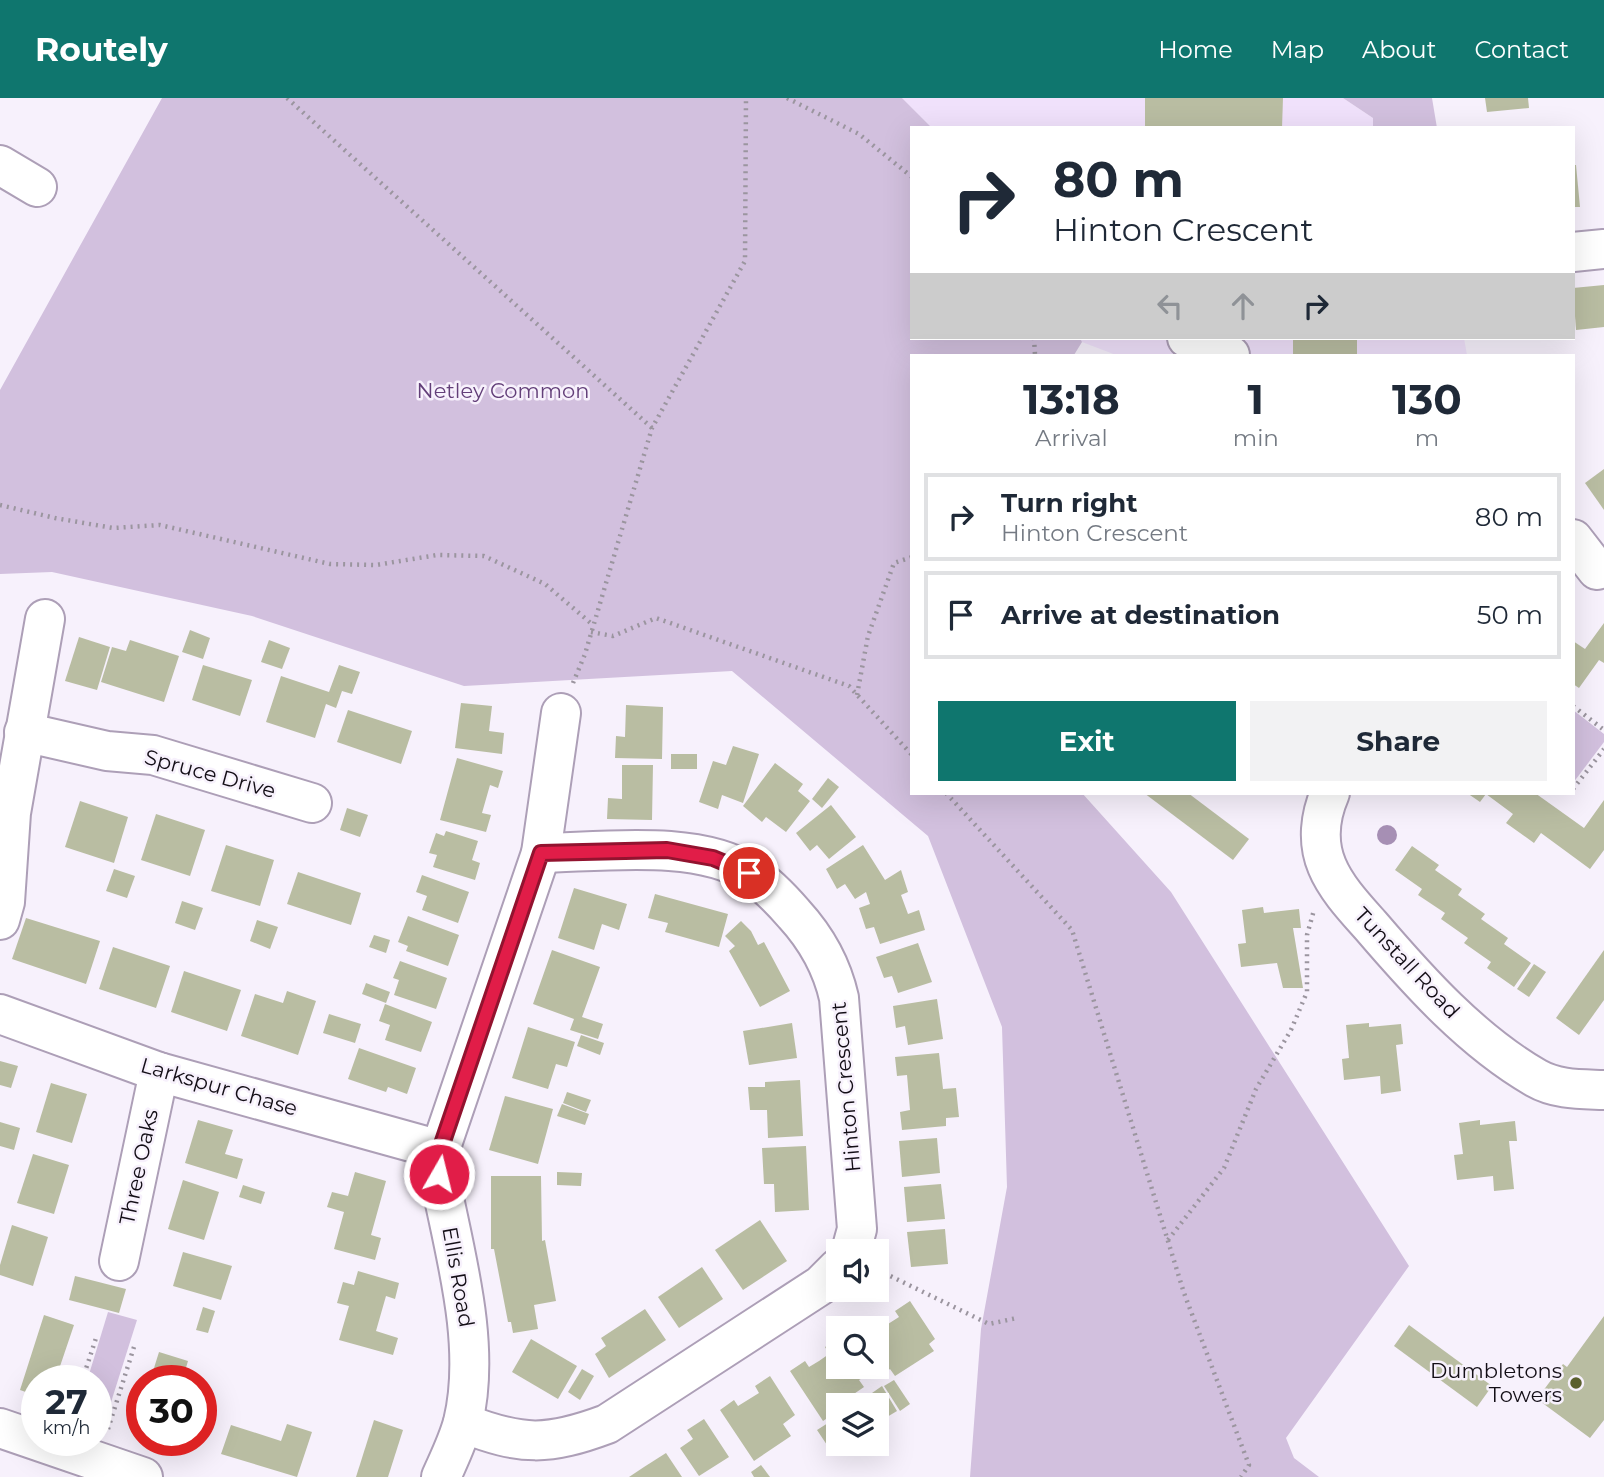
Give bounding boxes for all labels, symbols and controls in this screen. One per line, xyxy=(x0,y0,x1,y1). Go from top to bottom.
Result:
text: Routely xyxy=(35,29,168,69)
text: Home xyxy=(1158,35,1233,64)
text: Map xyxy=(1271,35,1324,64)
text: About xyxy=(1362,35,1436,64)
text: Contact xyxy=(1474,35,1569,64)
text: 80 m xyxy=(1053,150,1184,209)
icon: right xyxy=(938,154,1029,245)
text: Hinton Crescent xyxy=(1053,210,1313,249)
icon: left xyxy=(1151,287,1189,325)
icon: ahead xyxy=(1224,287,1262,325)
icon: right xyxy=(1297,287,1335,325)
text: 13:18 xyxy=(1023,373,1120,425)
text: 1 xyxy=(1248,373,1264,425)
text: 130 xyxy=(1392,373,1462,425)
park label: Netley Common xyxy=(417,378,589,403)
text: Arrival xyxy=(1035,424,1108,452)
text: min xyxy=(1233,424,1279,452)
text: m xyxy=(1415,424,1439,452)
text: Turn right xyxy=(1001,487,1137,519)
icon: right xyxy=(942,498,980,536)
text: 80 m xyxy=(1475,501,1543,533)
text: Hinton Crescent xyxy=(1001,519,1188,547)
icon: arrive xyxy=(942,596,980,634)
text: Arrive at destination xyxy=(1001,599,1280,631)
text: 50 m xyxy=(1477,599,1543,631)
button: Exit xyxy=(938,701,1236,781)
button: Share xyxy=(1250,701,1547,781)
street label: Spruce Drive xyxy=(142,744,278,803)
pin xyxy=(719,843,779,903)
icon: arrive xyxy=(730,854,768,892)
street label: Tunstall Road xyxy=(1350,902,1465,1023)
street label: Hinton Crescent xyxy=(826,1001,865,1173)
street label: Larkspur Chase xyxy=(138,1052,301,1121)
street label: Three Oaks xyxy=(114,1107,163,1227)
position arrow xyxy=(402,1137,476,1211)
street label: Ellis Road xyxy=(437,1225,480,1329)
map controls xyxy=(826,1239,889,1456)
button: sound xyxy=(826,1239,889,1302)
button: search xyxy=(826,1316,889,1379)
place label: Dumbletons Towers xyxy=(1430,1358,1562,1407)
speed limit sign: 30 xyxy=(126,1365,217,1456)
marker: Dumbletons Towers xyxy=(1568,1375,1584,1391)
text: 27 xyxy=(45,1380,88,1423)
button: layers xyxy=(826,1393,889,1456)
text: km/h xyxy=(42,1417,91,1439)

